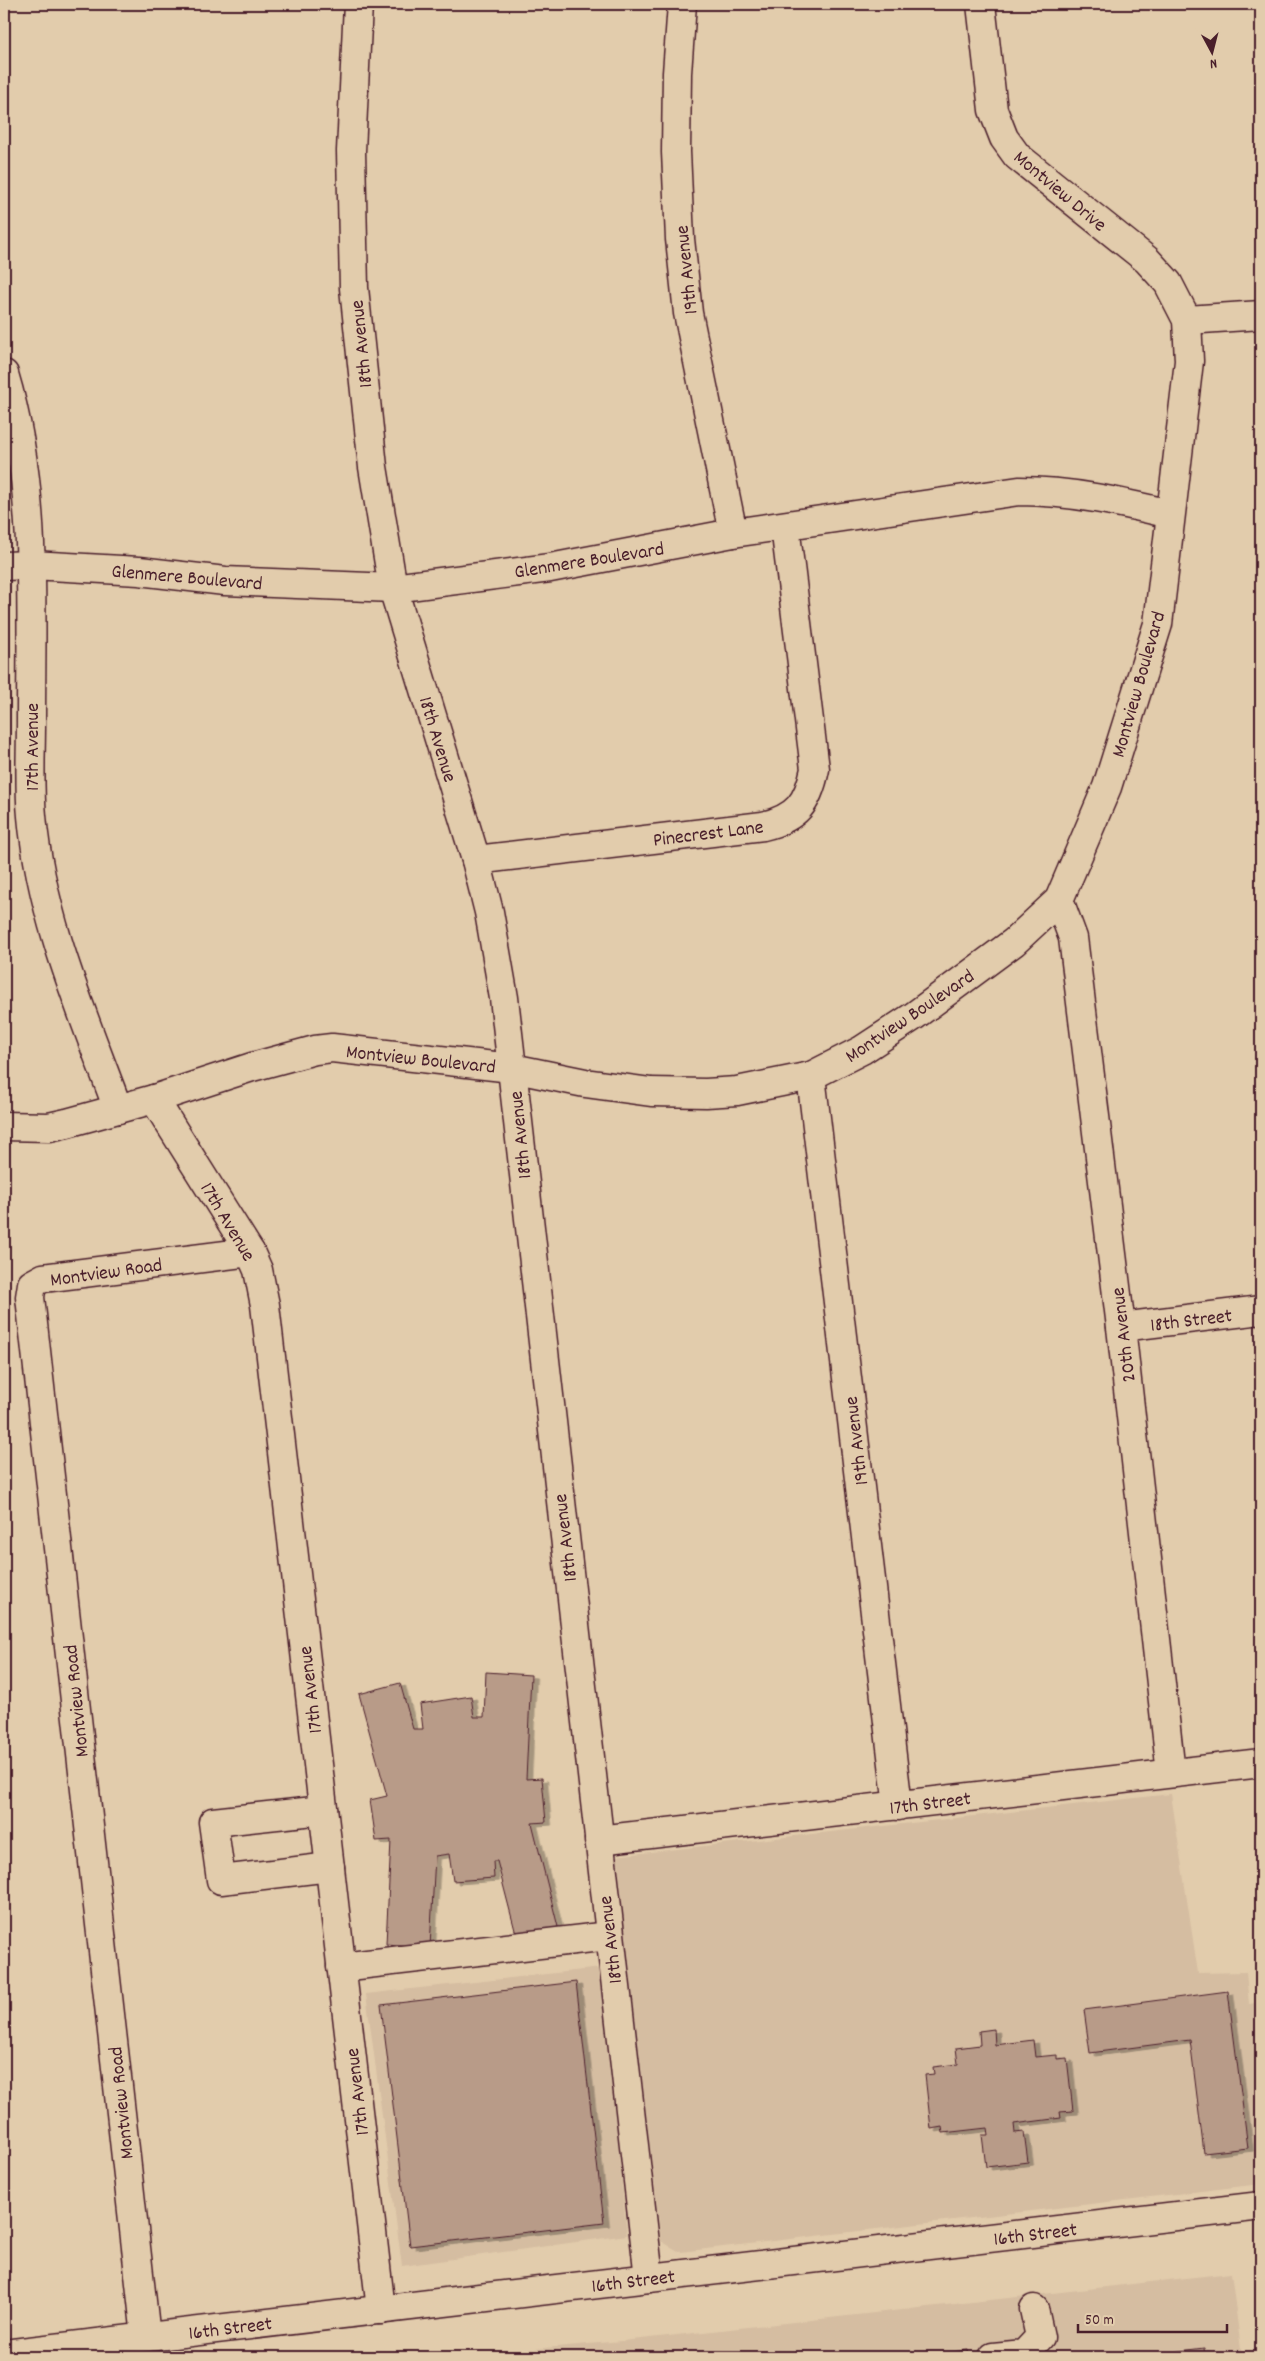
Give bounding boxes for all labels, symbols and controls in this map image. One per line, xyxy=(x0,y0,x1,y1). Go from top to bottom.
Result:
north arrow xyxy=(1188,28,1238,78)
text: N xyxy=(1209,53,1218,73)
street label: Montview Drive xyxy=(1006,145,1112,240)
street label: 19th Avenue xyxy=(669,224,707,316)
street label: 18th Avenue xyxy=(344,298,382,389)
street label: Glenmere Boulevard xyxy=(513,536,666,588)
street label: Glenmere Boulevard xyxy=(110,558,263,600)
street label: Montview Boulevard xyxy=(1106,609,1174,761)
street label: 18th Avenue xyxy=(410,694,462,786)
street label: 17th Avenue xyxy=(20,703,48,791)
street label: Pinecrest Lane xyxy=(652,814,765,856)
street label: Montview Boulevard xyxy=(840,964,981,1071)
street label: Montview Boulevard xyxy=(344,1039,497,1083)
street label: 18th Avenue xyxy=(503,1089,541,1180)
street label: 17th Avenue xyxy=(192,1178,261,1268)
street label: Montview Road xyxy=(49,1252,164,1296)
street label: 20th Avenue xyxy=(1105,1285,1145,1384)
street label: 18th Street xyxy=(1149,1303,1234,1341)
street label: 19th Avenue xyxy=(839,1394,877,1487)
street label: 18th Avenue xyxy=(548,1492,586,1583)
street label: Montview Road xyxy=(58,1643,98,1758)
street label: 17th Avenue xyxy=(293,1644,331,1735)
street label: 17th Street xyxy=(888,1786,973,1824)
street label: 18th Avenue xyxy=(593,1894,631,1985)
street label: Montview Road xyxy=(103,2045,143,2160)
street label: 17th Avenue xyxy=(340,2046,378,2137)
street label: 16th Street xyxy=(992,2217,1079,2255)
street label: 16th Street xyxy=(590,2264,677,2302)
scale bar xyxy=(1078,2301,1226,2333)
text: 50 m xyxy=(1085,2310,1114,2332)
street label: 16th Street xyxy=(187,2311,274,2349)

